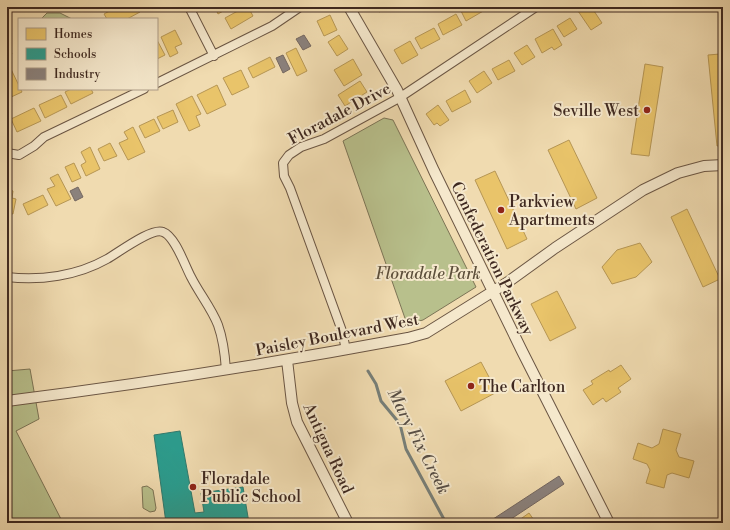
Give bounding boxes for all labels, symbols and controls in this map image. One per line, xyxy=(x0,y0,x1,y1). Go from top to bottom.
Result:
legend xyxy=(18,18,158,90)
text: Homes xyxy=(54,27,92,42)
text: Schools xyxy=(54,47,96,62)
text: Industry xyxy=(54,67,101,82)
street label: Floradale Drive xyxy=(285,78,394,149)
place label: Seville West xyxy=(553,101,639,121)
marker: Seville West xyxy=(642,105,652,115)
street label: Confederation Parkway xyxy=(446,179,538,339)
place label: Parkview Apartments xyxy=(508,192,595,230)
marker: Parkview Apartments xyxy=(496,205,506,215)
park label: Floradale Park xyxy=(375,264,481,284)
street label: Paisley Boulevard West xyxy=(254,309,421,361)
place label: The Carlton xyxy=(479,377,566,397)
marker: The Carlton xyxy=(466,381,476,391)
water label: Mary Fix Creek xyxy=(382,385,454,498)
street label: Antigua Road xyxy=(298,399,358,497)
place label: Floradale Public School xyxy=(201,469,301,507)
marker: Floradale Public School xyxy=(188,482,198,492)

